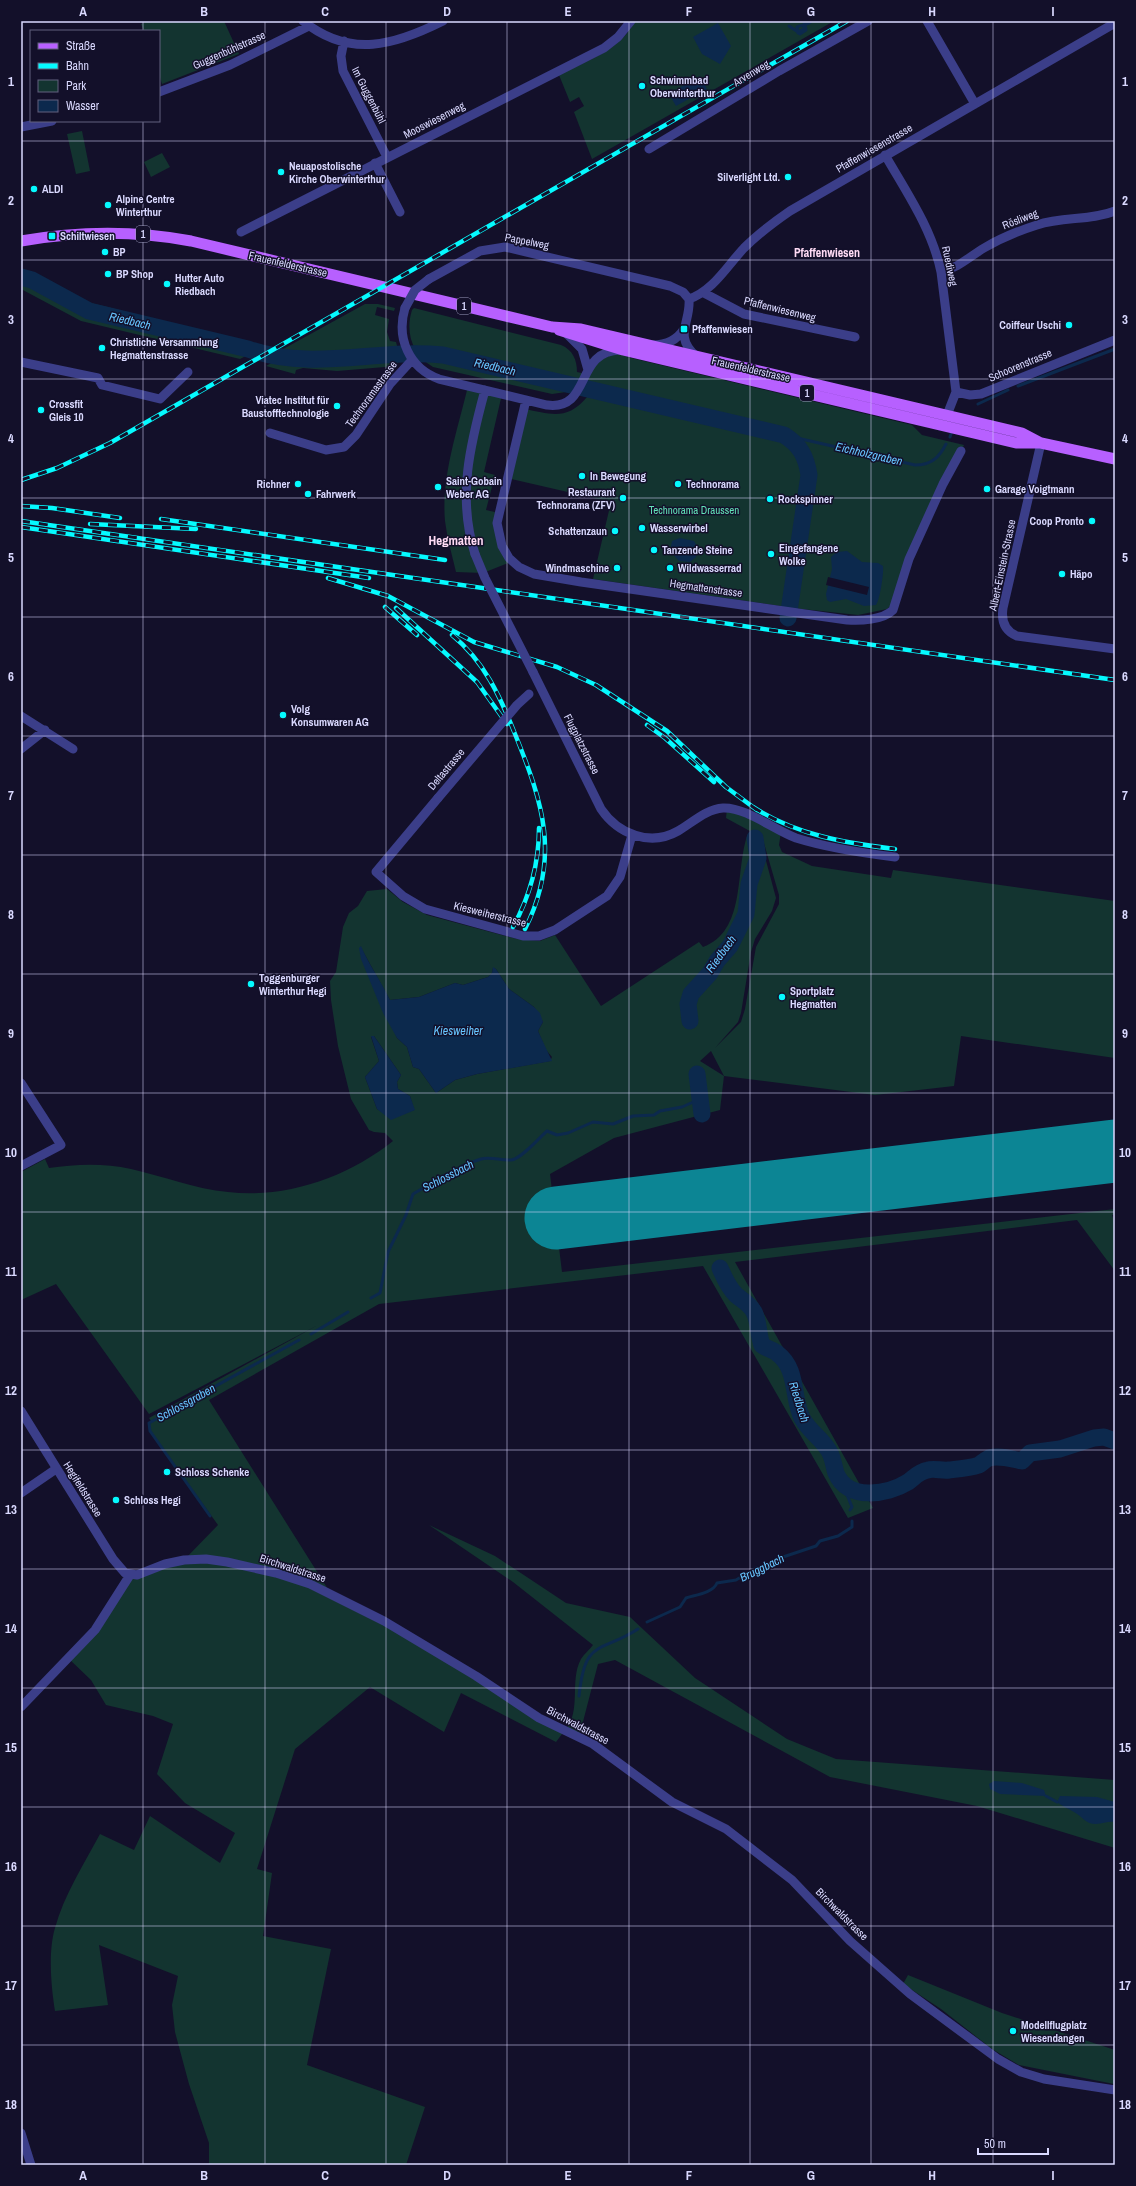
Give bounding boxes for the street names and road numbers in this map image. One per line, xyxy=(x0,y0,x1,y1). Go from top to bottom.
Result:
street label: Guggenbühlstrasse xyxy=(190,28,268,72)
street label: Arvenweg xyxy=(729,57,772,90)
street label: Im Guggenbühl xyxy=(349,64,389,126)
street label: Mooswiesenweg xyxy=(401,99,467,141)
street label: Pfaffenwiesenstrasse xyxy=(833,120,915,176)
street label: Rösliweg xyxy=(1000,206,1040,232)
road number: 1 xyxy=(136,226,150,242)
street label: Pappelweg xyxy=(504,230,550,252)
street label: Ruediweg xyxy=(939,245,961,287)
street label: Frauenfelderstrasse xyxy=(247,248,329,280)
street label: Pfaffenwiesenweg xyxy=(743,293,817,325)
road number: 1 xyxy=(457,298,471,314)
street label: Schoorenstrasse xyxy=(986,345,1054,385)
street label: Frauenfelderstrasse xyxy=(710,353,792,385)
street label: Technoramastrasse xyxy=(342,358,400,430)
road number: 1 xyxy=(800,385,814,401)
street label: Albert-Einstein-Strasse xyxy=(985,518,1019,613)
street label: Hegmattenstrasse xyxy=(669,576,743,600)
street label: Flugplatzstrasse xyxy=(561,712,603,776)
street label: Deltastrasse xyxy=(425,745,467,793)
street label: Kiesweiherstrasse xyxy=(452,898,528,930)
street label: Hegifeldstrasse xyxy=(60,1459,106,1519)
street label: Birchwaldstrasse xyxy=(258,1551,328,1585)
street label: Birchwaldstrasse xyxy=(544,1703,612,1747)
street label: Birchwaldstrasse xyxy=(813,1885,871,1943)

